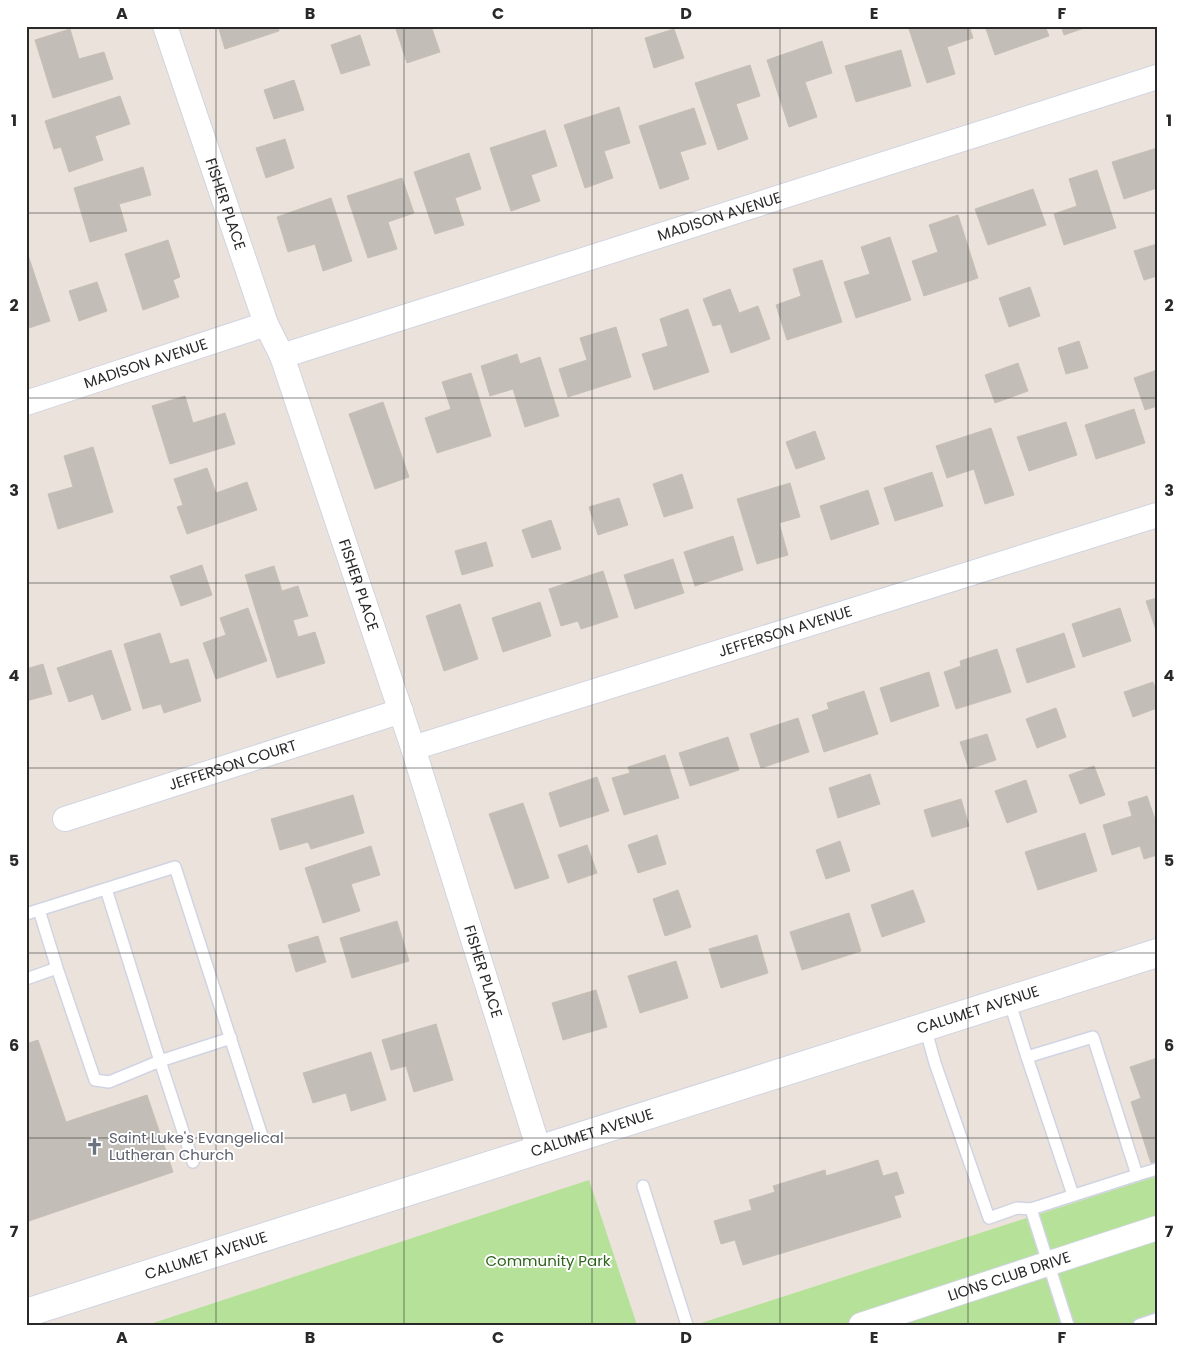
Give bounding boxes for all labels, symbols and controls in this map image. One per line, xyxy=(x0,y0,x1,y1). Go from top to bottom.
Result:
text: A xyxy=(116,2,128,25)
text: B xyxy=(305,2,315,25)
text: C xyxy=(492,2,504,25)
text: D xyxy=(680,2,692,25)
text: E xyxy=(870,2,878,25)
text: F xyxy=(1058,2,1067,25)
text: 1 xyxy=(11,109,17,132)
text: 1 xyxy=(1166,109,1172,132)
street label: FISHER PLACE xyxy=(200,155,251,253)
street label: MADISON AVENUE xyxy=(655,187,784,246)
text: 2 xyxy=(9,294,19,317)
text: 2 xyxy=(1164,294,1174,317)
street label: MADISON AVENUE xyxy=(81,333,210,393)
text: 3 xyxy=(9,479,19,502)
text: 3 xyxy=(1164,479,1174,502)
street label: FISHER PLACE xyxy=(334,536,384,634)
street label: JEFFERSON AVENUE xyxy=(715,600,855,662)
text: 4 xyxy=(9,664,20,687)
text: 4 xyxy=(1164,664,1175,687)
street label: JEFFERSON COURT xyxy=(166,734,299,795)
text: 5 xyxy=(9,849,19,872)
text: 5 xyxy=(1164,849,1174,872)
street label: FISHER PLACE xyxy=(459,922,508,1020)
street label: CALUMET AVENUE xyxy=(914,980,1042,1039)
text: 6 xyxy=(9,1034,19,1057)
text: 6 xyxy=(1164,1034,1174,1057)
street label: CALUMET AVENUE xyxy=(528,1103,656,1162)
place label: Saint Luke's Evangelical Lutheran Church xyxy=(109,1127,284,1165)
church icon: Saint Luke's Evangelical Lutheran Church xyxy=(85,1137,105,1157)
text: 7 xyxy=(10,1220,19,1243)
text: 7 xyxy=(1165,1220,1174,1243)
street label: CALUMET AVENUE xyxy=(142,1226,270,1285)
street label: LIONS CLUB DRIVE xyxy=(945,1246,1073,1306)
park label: Community Park xyxy=(485,1250,611,1271)
text: A xyxy=(116,1326,128,1349)
text: B xyxy=(305,1326,315,1349)
text: C xyxy=(492,1326,504,1349)
text: D xyxy=(680,1326,692,1349)
text: E xyxy=(870,1326,878,1349)
text: F xyxy=(1058,1326,1067,1349)

